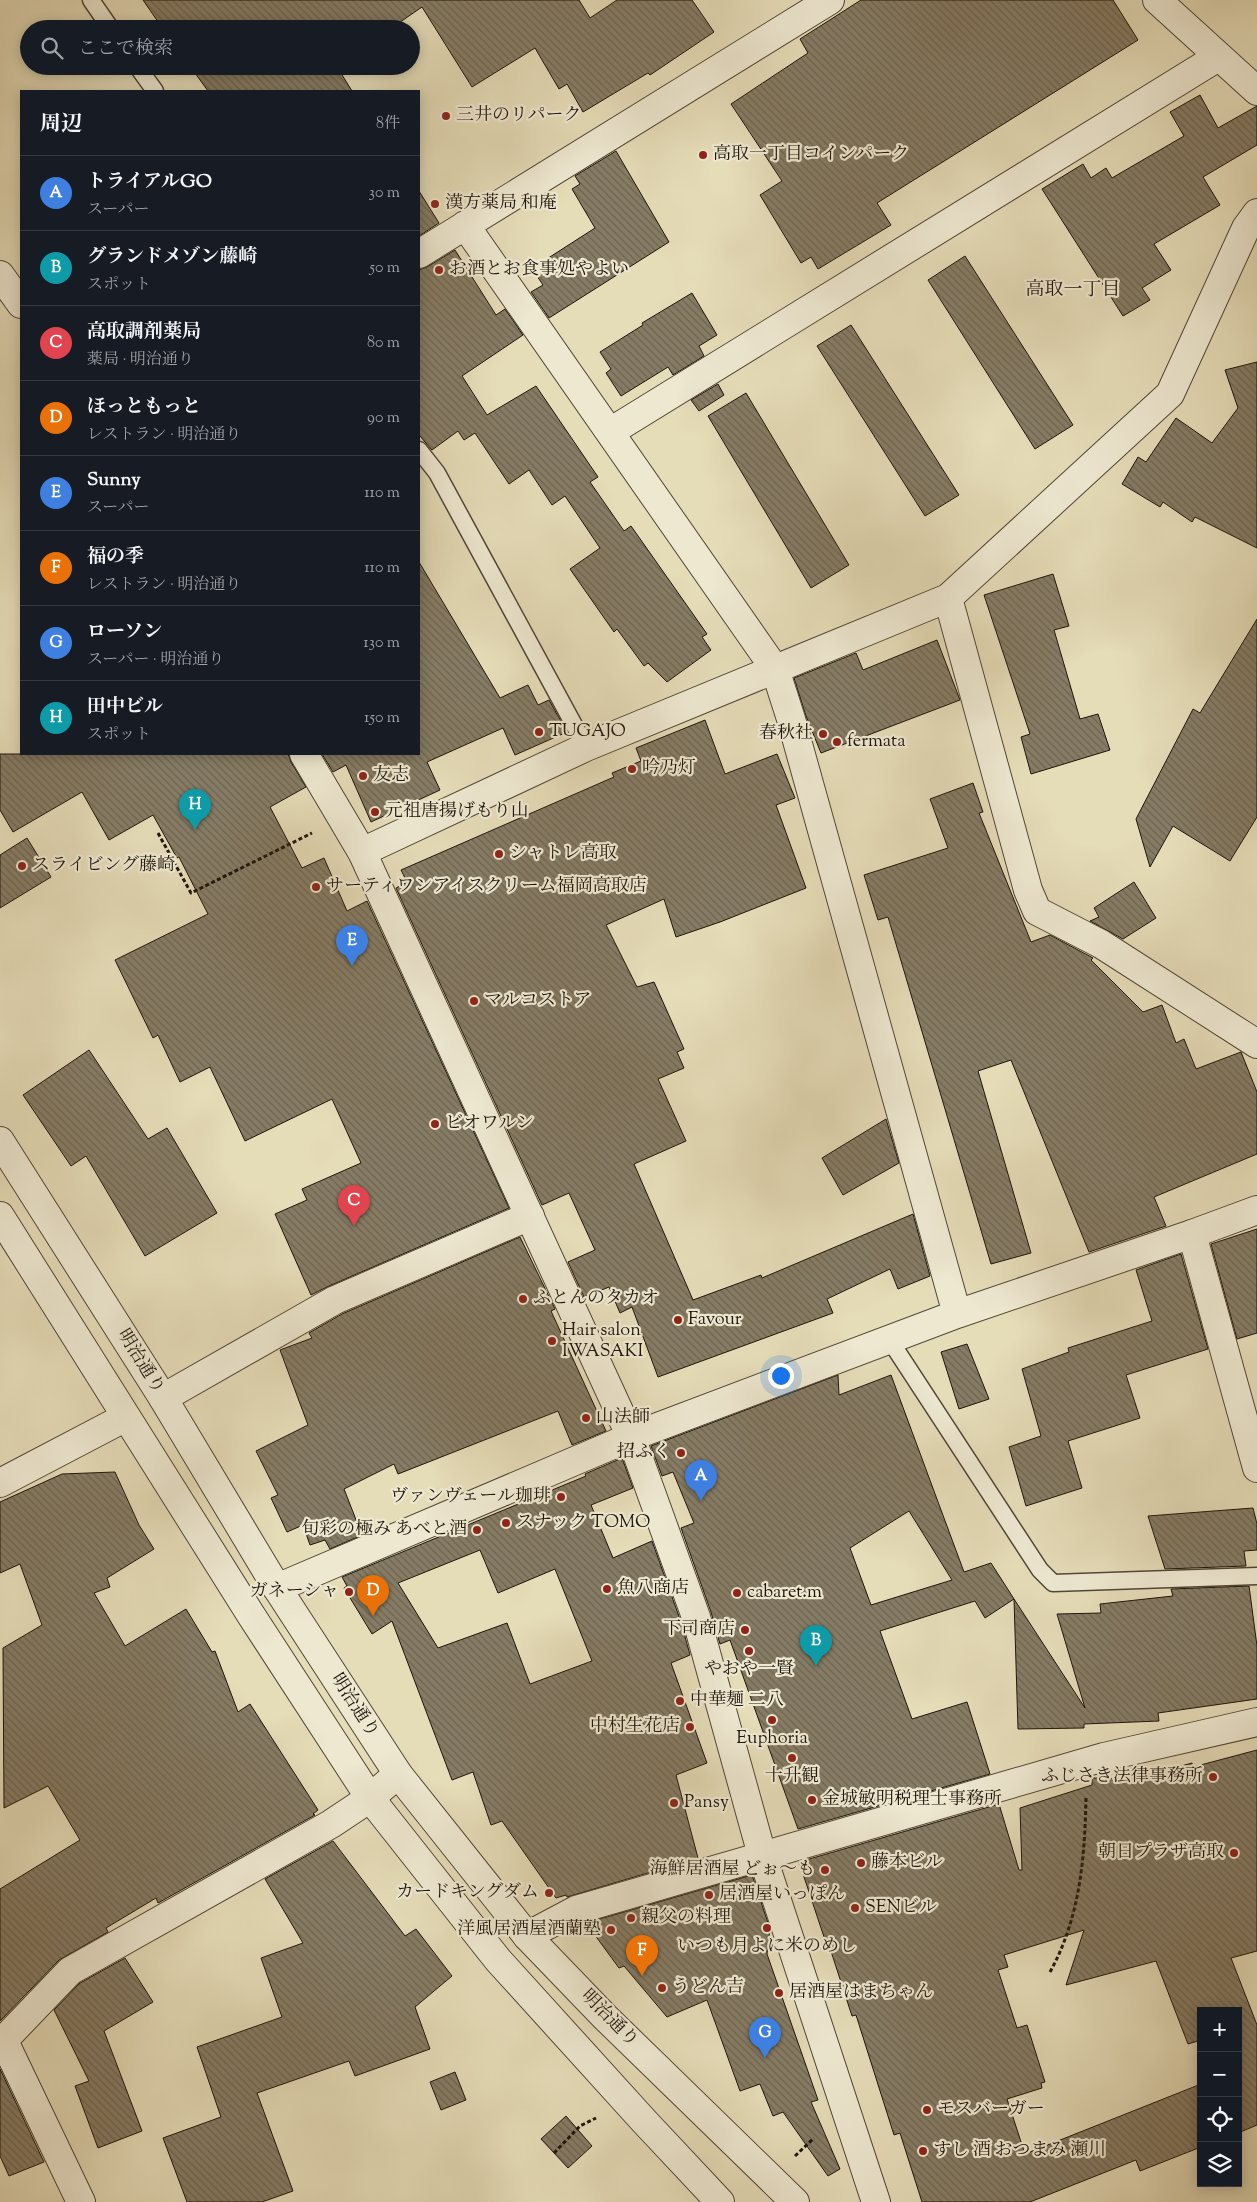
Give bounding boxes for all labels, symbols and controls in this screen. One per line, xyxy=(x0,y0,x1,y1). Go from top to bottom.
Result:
search box xyxy=(20,20,420,75)
icon: search xyxy=(38,34,66,62)
text: ここで検索 xyxy=(78,36,173,63)
place label: 三井のリパーク xyxy=(456,103,581,129)
text: 周辺 xyxy=(40,110,82,140)
marker: 三井のリパーク xyxy=(440,110,452,122)
text: 8件 xyxy=(376,113,400,136)
place label: 高取一丁目コインパーク xyxy=(713,142,909,168)
marker: 高取一丁目コインパーク xyxy=(697,149,709,161)
text: トライアルGO xyxy=(87,169,212,196)
text: A xyxy=(50,182,63,205)
text: 30 m xyxy=(369,182,400,205)
place label: 漢方薬局 和庵 xyxy=(445,191,557,217)
marker: 漢方薬局 和庵 xyxy=(429,198,441,210)
text: スーパー xyxy=(87,199,149,222)
text: グランドメゾン藤崎 xyxy=(87,244,257,271)
text: B xyxy=(51,257,61,280)
text: 50 m xyxy=(369,257,400,280)
place label: お酒とお食事処やよい xyxy=(449,257,629,283)
marker: お酒とお食事処やよい xyxy=(433,264,445,276)
text: スポット xyxy=(87,274,151,297)
district label: 高取一丁目 xyxy=(1025,277,1121,304)
text: 高取調剤薬局 xyxy=(87,319,201,346)
text: C xyxy=(50,332,62,355)
text: 80 m xyxy=(367,332,400,355)
text: 薬局 · 明治通り xyxy=(87,349,194,372)
text: ほっともっと xyxy=(87,394,201,421)
text: D xyxy=(50,407,62,430)
text: 90 m xyxy=(367,407,400,430)
text: レストラン · 明治通り xyxy=(87,424,241,447)
text: Sunny xyxy=(87,467,141,494)
text: E xyxy=(51,482,61,505)
text: 110 m xyxy=(364,482,400,505)
text: スーパー xyxy=(87,497,149,520)
text: 福の季 xyxy=(87,544,144,571)
text: F xyxy=(52,557,60,580)
text: 110 m xyxy=(364,557,400,580)
text: レストラン · 明治通り xyxy=(87,574,241,597)
text: ローソン xyxy=(87,619,162,646)
text: G xyxy=(49,632,63,655)
text: 130 m xyxy=(363,632,400,655)
text: スーパー · 明治通り xyxy=(87,649,224,672)
text: 田中ビル xyxy=(87,694,163,721)
text: H xyxy=(50,707,62,730)
text: 150 m xyxy=(364,707,400,730)
place label: TUGAJO xyxy=(549,719,626,745)
place label: 春秋社 xyxy=(759,721,813,747)
text: スポット xyxy=(87,724,151,747)
marker: TUGAJO xyxy=(533,726,545,738)
marker: 春秋社 xyxy=(817,728,829,740)
place label: fermata xyxy=(847,729,905,755)
marker: fermata xyxy=(831,736,843,748)
place label: 吟乃灯 xyxy=(642,756,696,782)
place label: 友志 xyxy=(373,763,409,789)
marker: 吟乃灯 xyxy=(626,763,638,775)
marker: 友志 xyxy=(357,770,369,782)
pin: H xyxy=(179,789,211,830)
place label: 元祖唐揚げもり山 xyxy=(385,799,529,825)
marker: 元祖唐揚げもり山 xyxy=(369,806,381,818)
place label: シャトレ高取 xyxy=(509,841,617,867)
marker: シャトレ高取 xyxy=(493,848,505,860)
place label: スライビング藤崎 xyxy=(32,853,175,879)
marker: スライビング藤崎 xyxy=(16,860,28,872)
place label: サーティワンアイスクリーム福岡高取店 xyxy=(326,874,647,900)
marker: サーティワンアイスクリーム福岡高取店 xyxy=(310,881,322,893)
pin: E xyxy=(336,925,368,966)
place label: マルコストア xyxy=(484,988,591,1014)
marker: マルコストア xyxy=(468,995,480,1007)
place label: ビオワルン xyxy=(445,1111,534,1137)
marker: ビオワルン xyxy=(429,1118,441,1130)
pin: C xyxy=(338,1185,370,1226)
place label: ふとんのタカオ xyxy=(533,1286,659,1312)
marker: ふとんのタカオ xyxy=(517,1293,529,1305)
place label: Favour xyxy=(688,1307,742,1333)
marker: Favour xyxy=(672,1314,684,1326)
place label: Hair salon IWASAKI xyxy=(562,1318,644,1365)
street label: 明治通り xyxy=(110,1325,170,1399)
marker: Hair salon IWASAKI xyxy=(546,1335,558,1347)
your location xyxy=(768,1363,794,1389)
place label: 山法師 xyxy=(596,1405,650,1431)
marker: 山法師 xyxy=(580,1412,592,1424)
place label: 招ふく xyxy=(617,1440,671,1466)
marker: 招ふく xyxy=(675,1447,687,1459)
pin: A xyxy=(685,1460,717,1501)
place label: ヴァンヴェール珈琲 xyxy=(390,1484,551,1510)
marker: ヴァンヴェール珈琲 xyxy=(555,1491,567,1503)
place label: スナック TOMO xyxy=(516,1510,650,1536)
place label: 旬彩の極み あべと酒 xyxy=(301,1517,467,1543)
marker: スナック TOMO xyxy=(500,1517,512,1529)
marker: 旬彩の極み あべと酒 xyxy=(471,1524,483,1536)
pin: D xyxy=(357,1575,389,1616)
place label: 魚八商店 xyxy=(617,1576,689,1602)
place label: ガネーシャ xyxy=(250,1579,339,1605)
place label: cabaret.m xyxy=(747,1580,822,1606)
marker: 魚八商店 xyxy=(601,1583,613,1595)
marker: ガネーシャ xyxy=(343,1586,355,1598)
marker: cabaret.m xyxy=(731,1587,743,1599)
place label: 下司商店 xyxy=(663,1617,735,1643)
marker: 下司商店 xyxy=(739,1624,751,1636)
pin: B xyxy=(800,1625,832,1666)
marker: やおや一賢 xyxy=(743,1645,755,1657)
place label: やおや一賢 xyxy=(704,1657,794,1683)
street label: 明治通り xyxy=(323,1669,385,1743)
place label: 中華麺 二八 xyxy=(690,1688,784,1714)
marker: 中華麺 二八 xyxy=(674,1695,686,1707)
place label: 中村生花店 xyxy=(590,1714,680,1740)
marker: Euphoria xyxy=(766,1714,778,1726)
marker: 中村生花店 xyxy=(684,1721,696,1733)
place label: Euphoria xyxy=(736,1726,808,1752)
marker: 十升観 xyxy=(786,1752,798,1764)
place label: 十升観 xyxy=(765,1764,819,1790)
place label: ふじさき法律事務所 xyxy=(1041,1764,1203,1790)
marker: ふじさき法律事務所 xyxy=(1207,1771,1219,1783)
place label: 金城敏明税理士事務所 xyxy=(822,1787,1002,1813)
place label: Pansy xyxy=(684,1790,729,1816)
marker: 金城敏明税理士事務所 xyxy=(806,1794,818,1806)
marker: Pansy xyxy=(668,1797,680,1809)
place label: 朝日プラザ高取 xyxy=(1098,1840,1224,1866)
marker: 朝日プラザ高取 xyxy=(1228,1847,1240,1859)
place label: 藤本ビル xyxy=(871,1850,943,1876)
place label: 海鮮居酒屋 どぉ〜も xyxy=(650,1857,815,1883)
marker: 藤本ビル xyxy=(855,1857,867,1869)
marker: 海鮮居酒屋 どぉ〜も xyxy=(819,1864,831,1876)
place label: カードキングダム xyxy=(396,1880,539,1906)
place label: 居酒屋いっぽん xyxy=(719,1882,845,1908)
marker: カードキングダム xyxy=(543,1887,555,1899)
marker: 居酒屋いっぽん xyxy=(703,1889,715,1901)
place label: SENビル xyxy=(865,1895,937,1921)
marker: SENビル xyxy=(849,1902,861,1914)
place label: 親父の料理 xyxy=(641,1905,731,1931)
marker: 親父の料理 xyxy=(625,1912,637,1924)
place label: 洋風居酒屋酒蘭塾 xyxy=(457,1917,601,1943)
marker: いつも月よに米のめし xyxy=(761,1922,773,1934)
marker: 洋風居酒屋酒蘭塾 xyxy=(605,1924,617,1936)
place label: いつも月よに米のめし xyxy=(677,1934,857,1960)
pin: F xyxy=(626,1935,658,1976)
place label: うどん吉 xyxy=(672,1975,744,2001)
place label: 居酒屋はまちゃん xyxy=(789,1980,933,2006)
marker: うどん吉 xyxy=(656,1982,668,1994)
street label: 明治通り xyxy=(574,1984,644,2054)
marker: 居酒屋はまちゃん xyxy=(773,1987,785,1999)
map controls xyxy=(1197,2007,1242,2187)
button: + xyxy=(1197,2007,1242,2052)
pin: G xyxy=(749,2017,781,2058)
button: − xyxy=(1197,2052,1242,2097)
place label: モスバーガー xyxy=(937,2097,1045,2123)
button: locate xyxy=(1197,2097,1242,2142)
marker: モスバーガー xyxy=(921,2104,933,2116)
place label: すし 酒 おつまみ 瀬川 xyxy=(933,2138,1106,2164)
button: layers xyxy=(1197,2142,1242,2187)
marker: すし 酒 おつまみ 瀬川 xyxy=(917,2145,929,2157)

